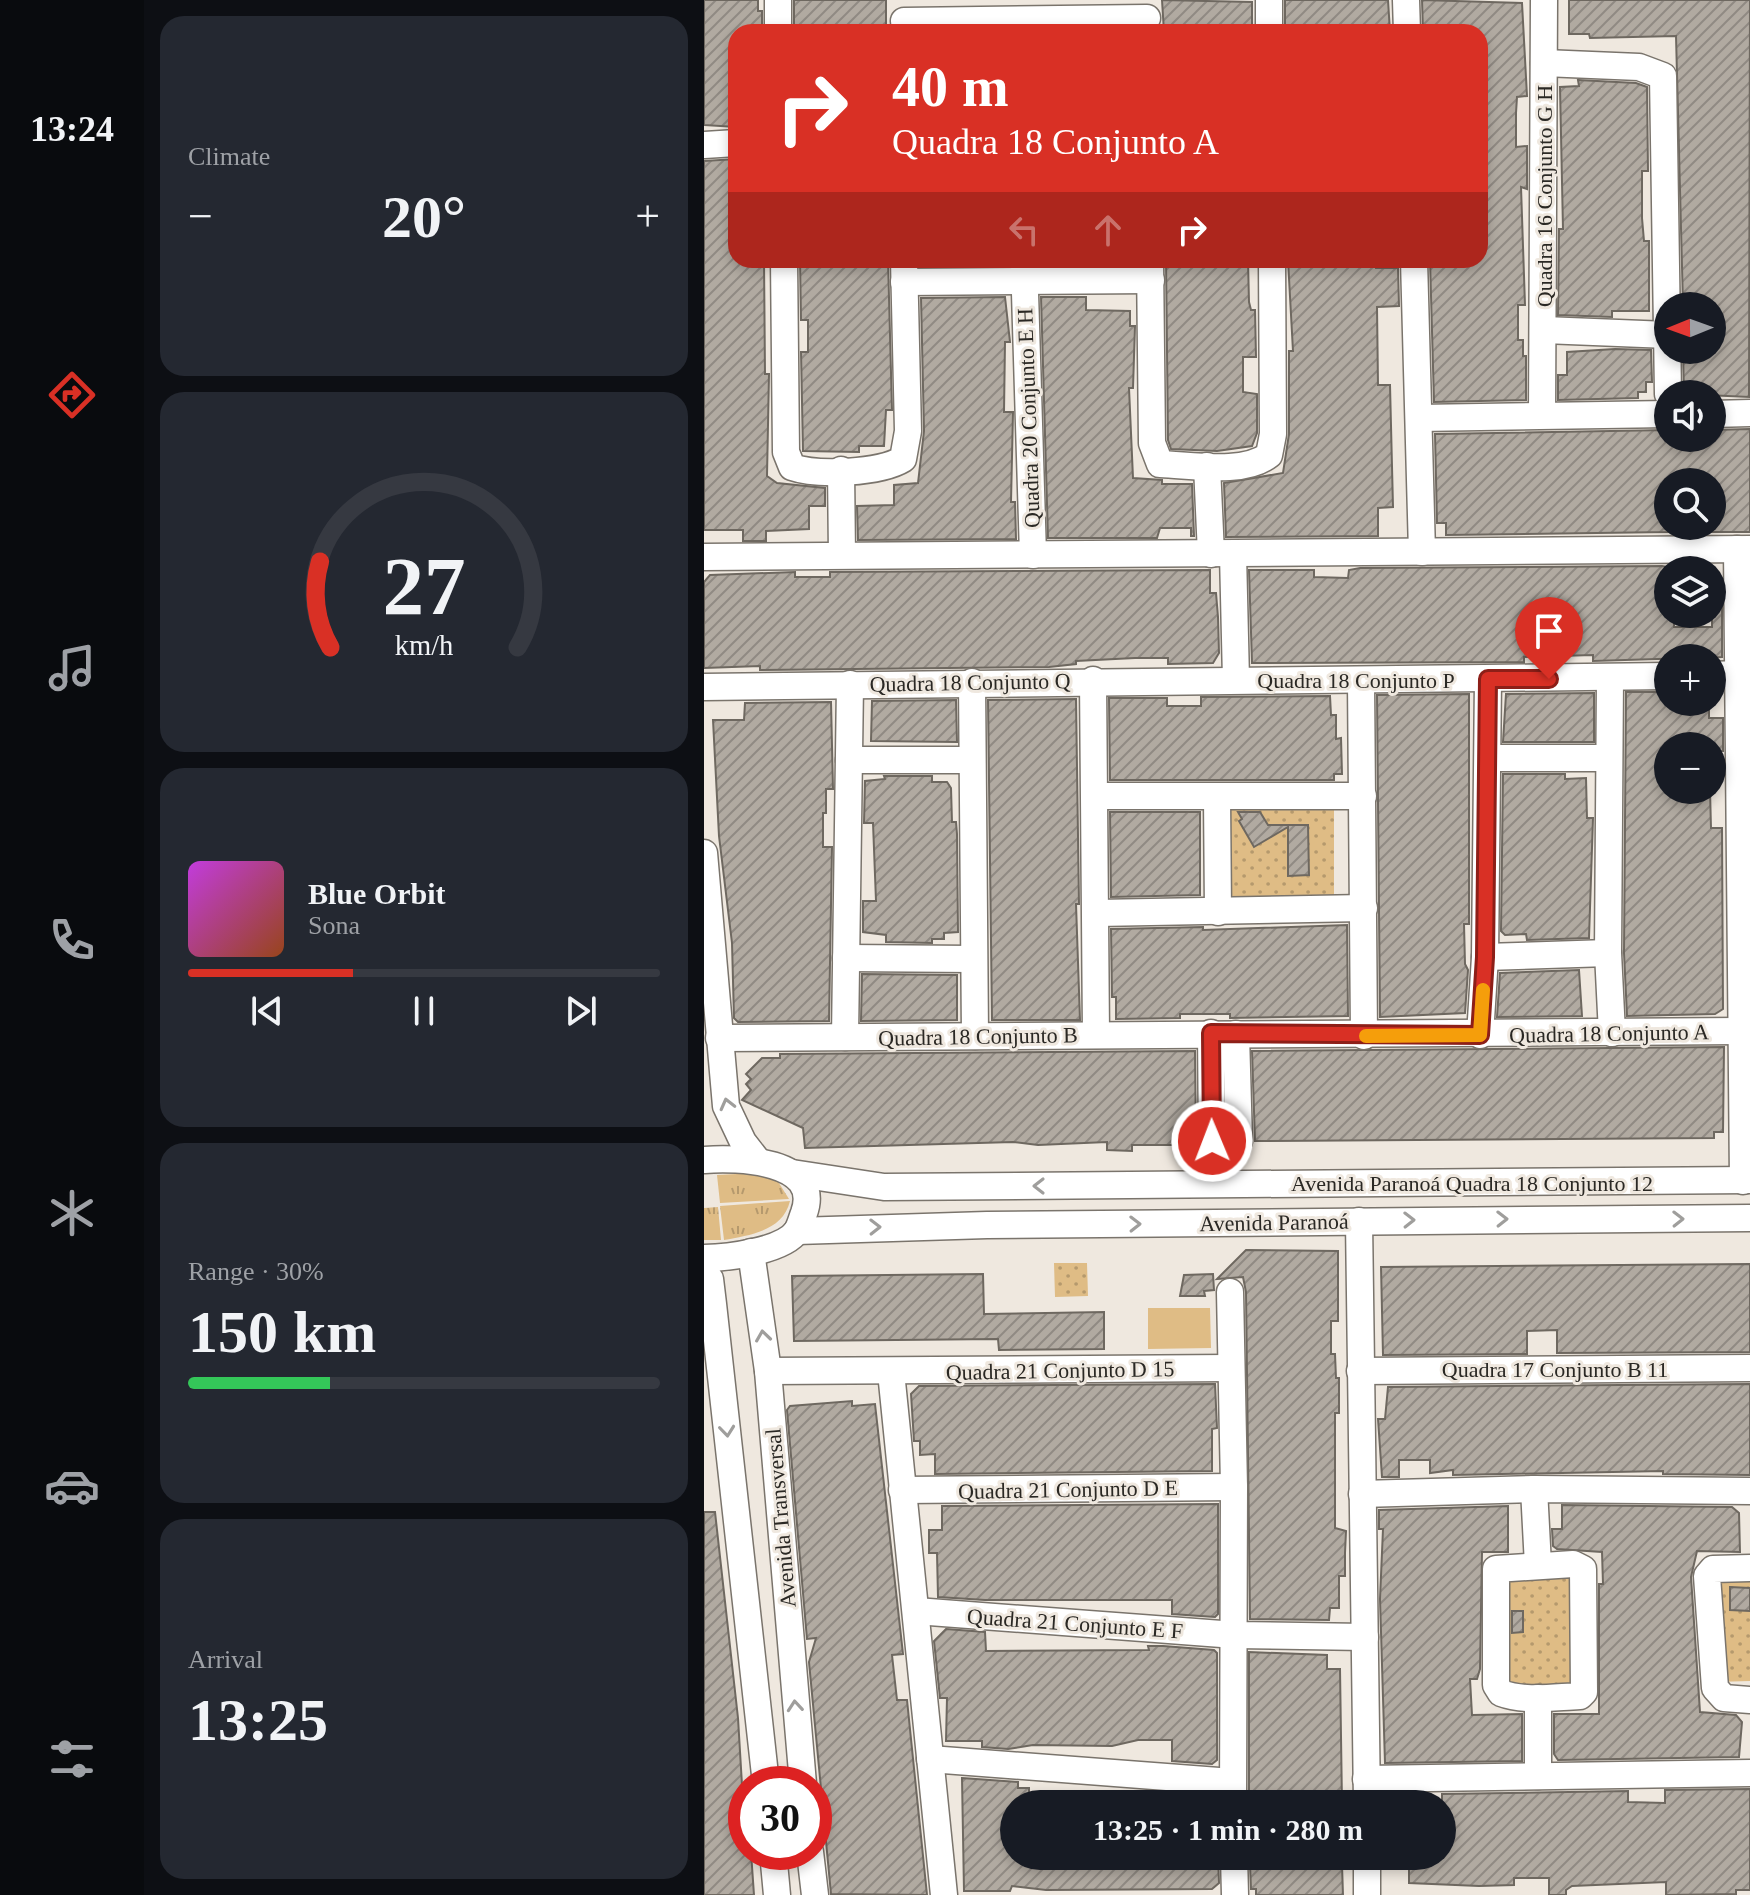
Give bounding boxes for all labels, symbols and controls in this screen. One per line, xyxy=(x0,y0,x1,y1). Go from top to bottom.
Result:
icon: right xyxy=(760,56,864,160)
text: 40 m xyxy=(892,56,1009,118)
street label: Quadra 16 Conjunto G H xyxy=(1532,85,1557,307)
text: 13:24 xyxy=(30,109,114,149)
text: Quadra 18 Conjunto A xyxy=(892,122,1219,162)
text: Climate xyxy=(188,142,270,171)
text: 20° xyxy=(382,184,466,250)
text: − xyxy=(188,192,213,241)
text: + xyxy=(635,192,660,241)
icon: left xyxy=(1002,208,1046,252)
icon: ahead xyxy=(1086,208,1130,252)
icon: right xyxy=(1170,208,1214,252)
north arrow xyxy=(1654,292,1726,364)
map controls xyxy=(1654,292,1726,804)
street label: Quadra 20 Conjunto E H xyxy=(1012,308,1045,528)
icon: directions xyxy=(44,367,100,423)
button: sound xyxy=(1654,380,1726,452)
button: search xyxy=(1654,468,1726,540)
text: 27 xyxy=(382,539,466,631)
button: layers xyxy=(1654,556,1726,628)
pin xyxy=(1515,597,1583,679)
icon: arrive xyxy=(1527,609,1571,653)
text: km/h xyxy=(395,630,453,661)
icon: music xyxy=(44,640,100,696)
button: + xyxy=(1654,644,1726,716)
street label: Quadra 18 Conjunto Q xyxy=(869,668,1071,697)
street label: Quadra 18 Conjunto P xyxy=(1257,668,1455,693)
button: − xyxy=(1654,732,1726,804)
text: Blue Orbit xyxy=(308,877,446,910)
text: Sona xyxy=(308,911,360,940)
icon: phone xyxy=(44,912,100,968)
icon: previous xyxy=(245,989,289,1033)
icon: pause xyxy=(402,989,446,1033)
icon: next xyxy=(559,989,603,1033)
street label: Quadra 18 Conjunto A xyxy=(1509,1019,1709,1048)
street label: Quadra 18 Conjunto B xyxy=(878,1022,1078,1051)
one-way arrow xyxy=(720,1097,737,1111)
position arrow xyxy=(1170,1099,1254,1183)
street label: Avenida Paranoá Quadra 18 Conjunto 12 xyxy=(1291,1171,1653,1196)
one-way arrow xyxy=(1032,1177,1045,1195)
icon: climate xyxy=(44,1185,100,1241)
street label: Avenida Paranoá xyxy=(1199,1209,1349,1236)
one-way arrow xyxy=(1496,1210,1509,1228)
one-way arrow xyxy=(1403,1211,1416,1229)
one-way arrow xyxy=(1672,1211,1685,1228)
one-way arrow xyxy=(1129,1215,1142,1233)
one-way arrow xyxy=(869,1219,882,1236)
text: Range · 30% xyxy=(188,1257,324,1286)
text: 150 km xyxy=(188,1299,376,1365)
one-way arrow xyxy=(755,1329,772,1343)
street label: Quadra 21 Conjunto D 15 xyxy=(946,1356,1174,1385)
street label: Quadra 17 Conjunto B 11 xyxy=(1442,1357,1668,1382)
one-way arrow xyxy=(718,1425,735,1438)
street label: Avenida Transversal xyxy=(760,1427,801,1609)
icon: car xyxy=(44,1458,100,1514)
street label: Quadra 21 Conjunto D E xyxy=(958,1475,1178,1504)
street label: Quadra 21 Conjunto E F xyxy=(966,1603,1184,1644)
text: Arrival xyxy=(188,1645,263,1674)
text: 13:25 xyxy=(188,1687,328,1753)
one-way arrow xyxy=(787,1699,804,1712)
icon: filters xyxy=(44,1731,100,1787)
speed limit sign: 30 xyxy=(728,1766,832,1870)
text: 13:25 · 1 min · 280 m xyxy=(1093,1813,1363,1846)

